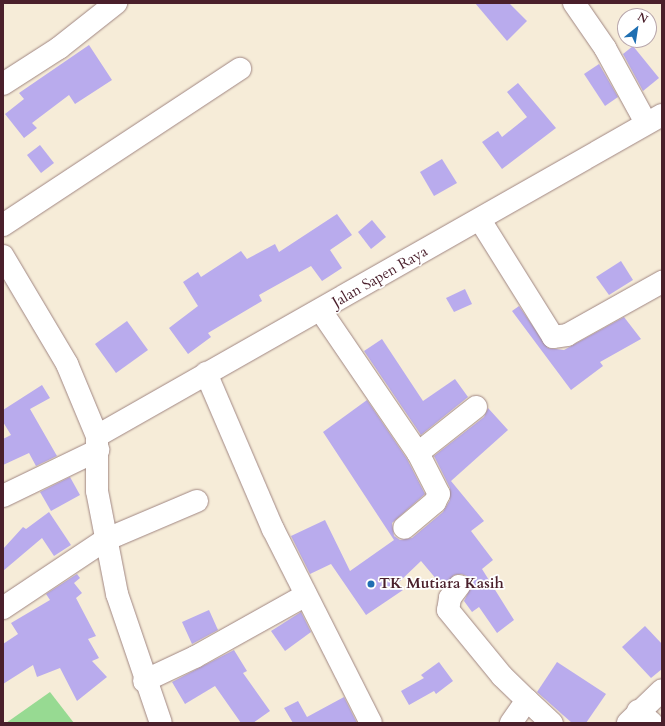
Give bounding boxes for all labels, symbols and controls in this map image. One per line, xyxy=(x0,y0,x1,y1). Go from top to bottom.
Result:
north arrow xyxy=(617,8,657,48)
text: N xyxy=(635,9,651,27)
street label: Jalan Sapen Raya xyxy=(329,242,431,312)
place label: TK Mutiara Kasih xyxy=(379,575,504,593)
marker: TK Mutiara Kasih xyxy=(366,579,376,589)

